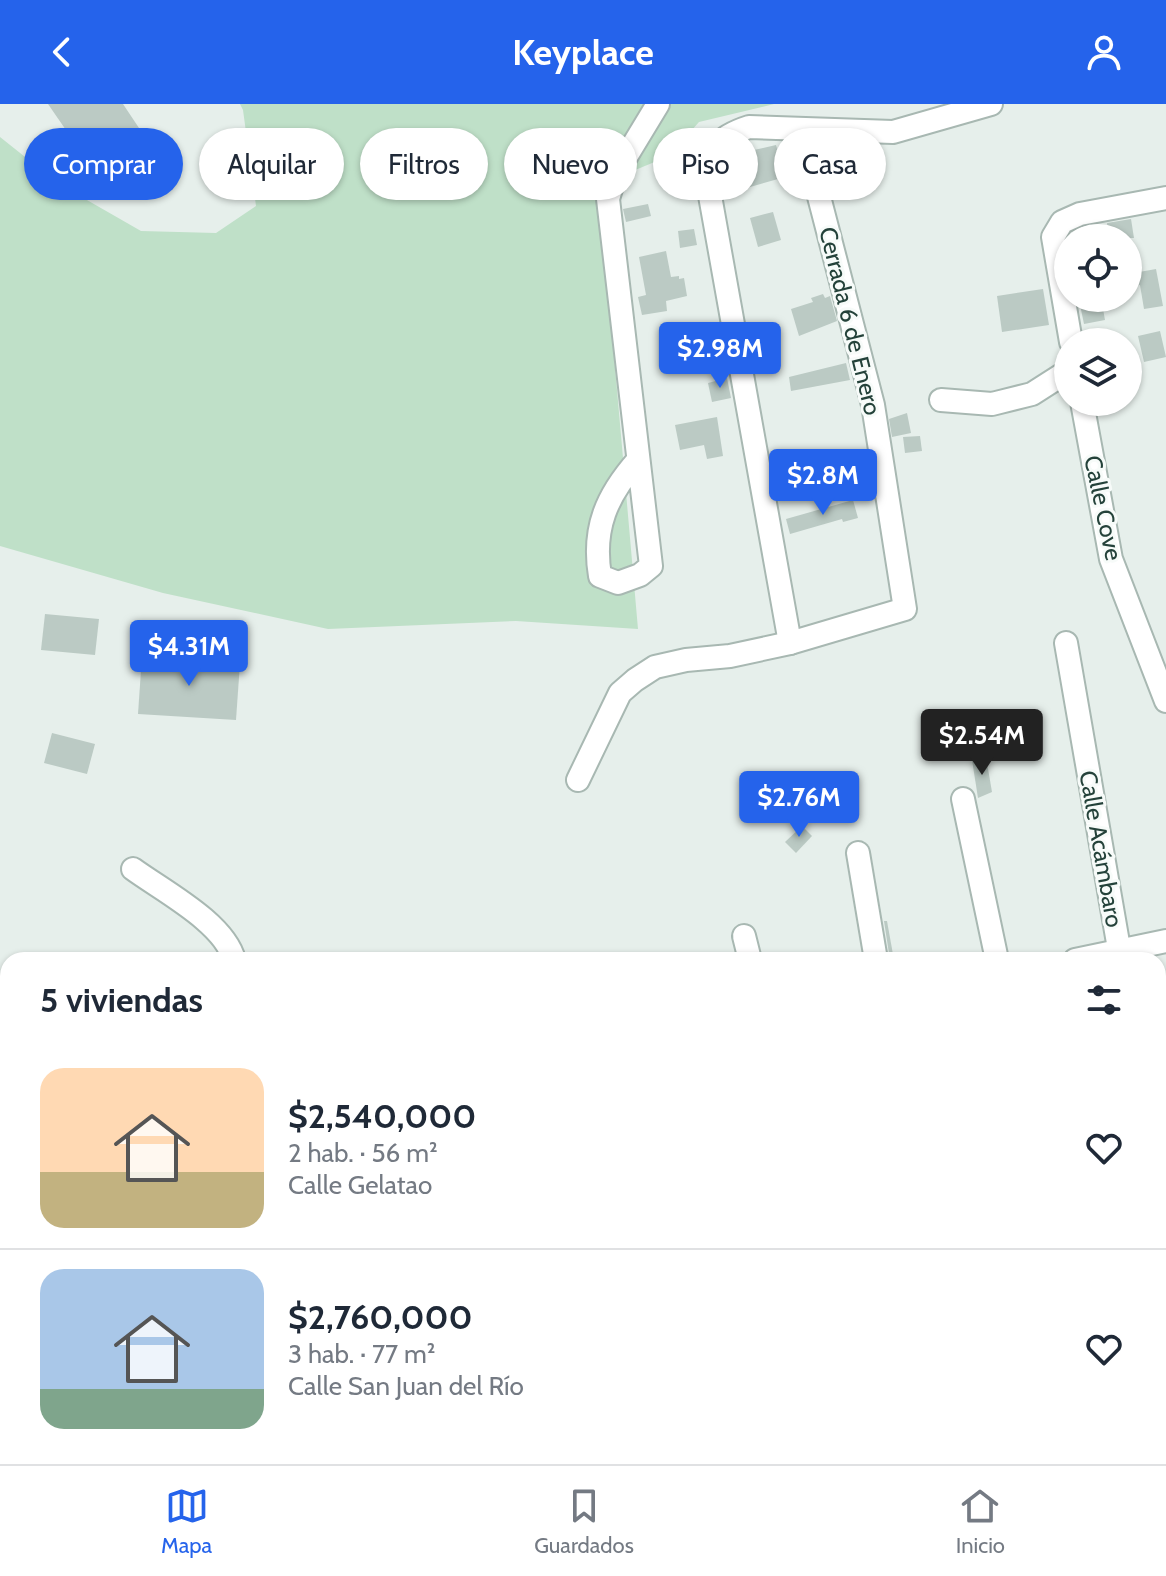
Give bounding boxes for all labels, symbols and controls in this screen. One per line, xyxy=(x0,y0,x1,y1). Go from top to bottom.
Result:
icon: back xyxy=(40,30,84,74)
text: Keyplace xyxy=(512,30,654,74)
icon: person xyxy=(1082,30,1126,74)
chip: Comprar xyxy=(24,128,183,200)
chip: Alquilar xyxy=(199,128,344,200)
chip: Filtros xyxy=(360,128,488,200)
chip: Nuevo xyxy=(504,128,637,200)
chip: Piso xyxy=(653,128,758,200)
chip: Casa xyxy=(774,128,886,200)
street label: Cerrada 6 de Enero xyxy=(813,224,888,418)
map controls xyxy=(1054,224,1142,416)
button: locate xyxy=(1054,224,1142,312)
pin: $2.98M xyxy=(655,322,785,390)
button: layers xyxy=(1054,328,1142,416)
text: $2.98M xyxy=(677,332,763,364)
pin: $2.8M xyxy=(767,449,879,517)
street label: Calle Cove xyxy=(1078,453,1129,563)
text: $2.8M xyxy=(787,459,859,491)
pin: $4.31M xyxy=(124,620,254,688)
text: $4.31M xyxy=(148,630,230,662)
pin: $2.54M xyxy=(917,709,1047,777)
text: $2.54M xyxy=(939,719,1025,751)
street label: Calle Acámbaro xyxy=(1073,768,1130,929)
pin: $2.76M xyxy=(734,771,864,839)
text: $2.76M xyxy=(757,781,841,813)
icon: filters xyxy=(1082,978,1126,1022)
text: 5 viviendas xyxy=(40,979,203,1021)
text: $2,540,000 xyxy=(288,1095,476,1137)
icon: home xyxy=(104,1100,200,1196)
icon: heart xyxy=(1082,1126,1126,1170)
text: 2 hab. · 56 m² xyxy=(288,1137,438,1169)
text: Calle Gelatao xyxy=(288,1169,432,1201)
text: $2,760,000 xyxy=(288,1296,473,1338)
icon: home xyxy=(104,1301,200,1397)
icon: heart xyxy=(1082,1327,1126,1371)
text: 3 hab. · 77 m² xyxy=(288,1338,435,1370)
text: Calle San Juan del Río xyxy=(288,1370,524,1402)
tab: Mapa xyxy=(161,1484,212,1559)
tab: Guardados xyxy=(534,1484,634,1559)
tab: Inicio xyxy=(956,1484,1005,1559)

